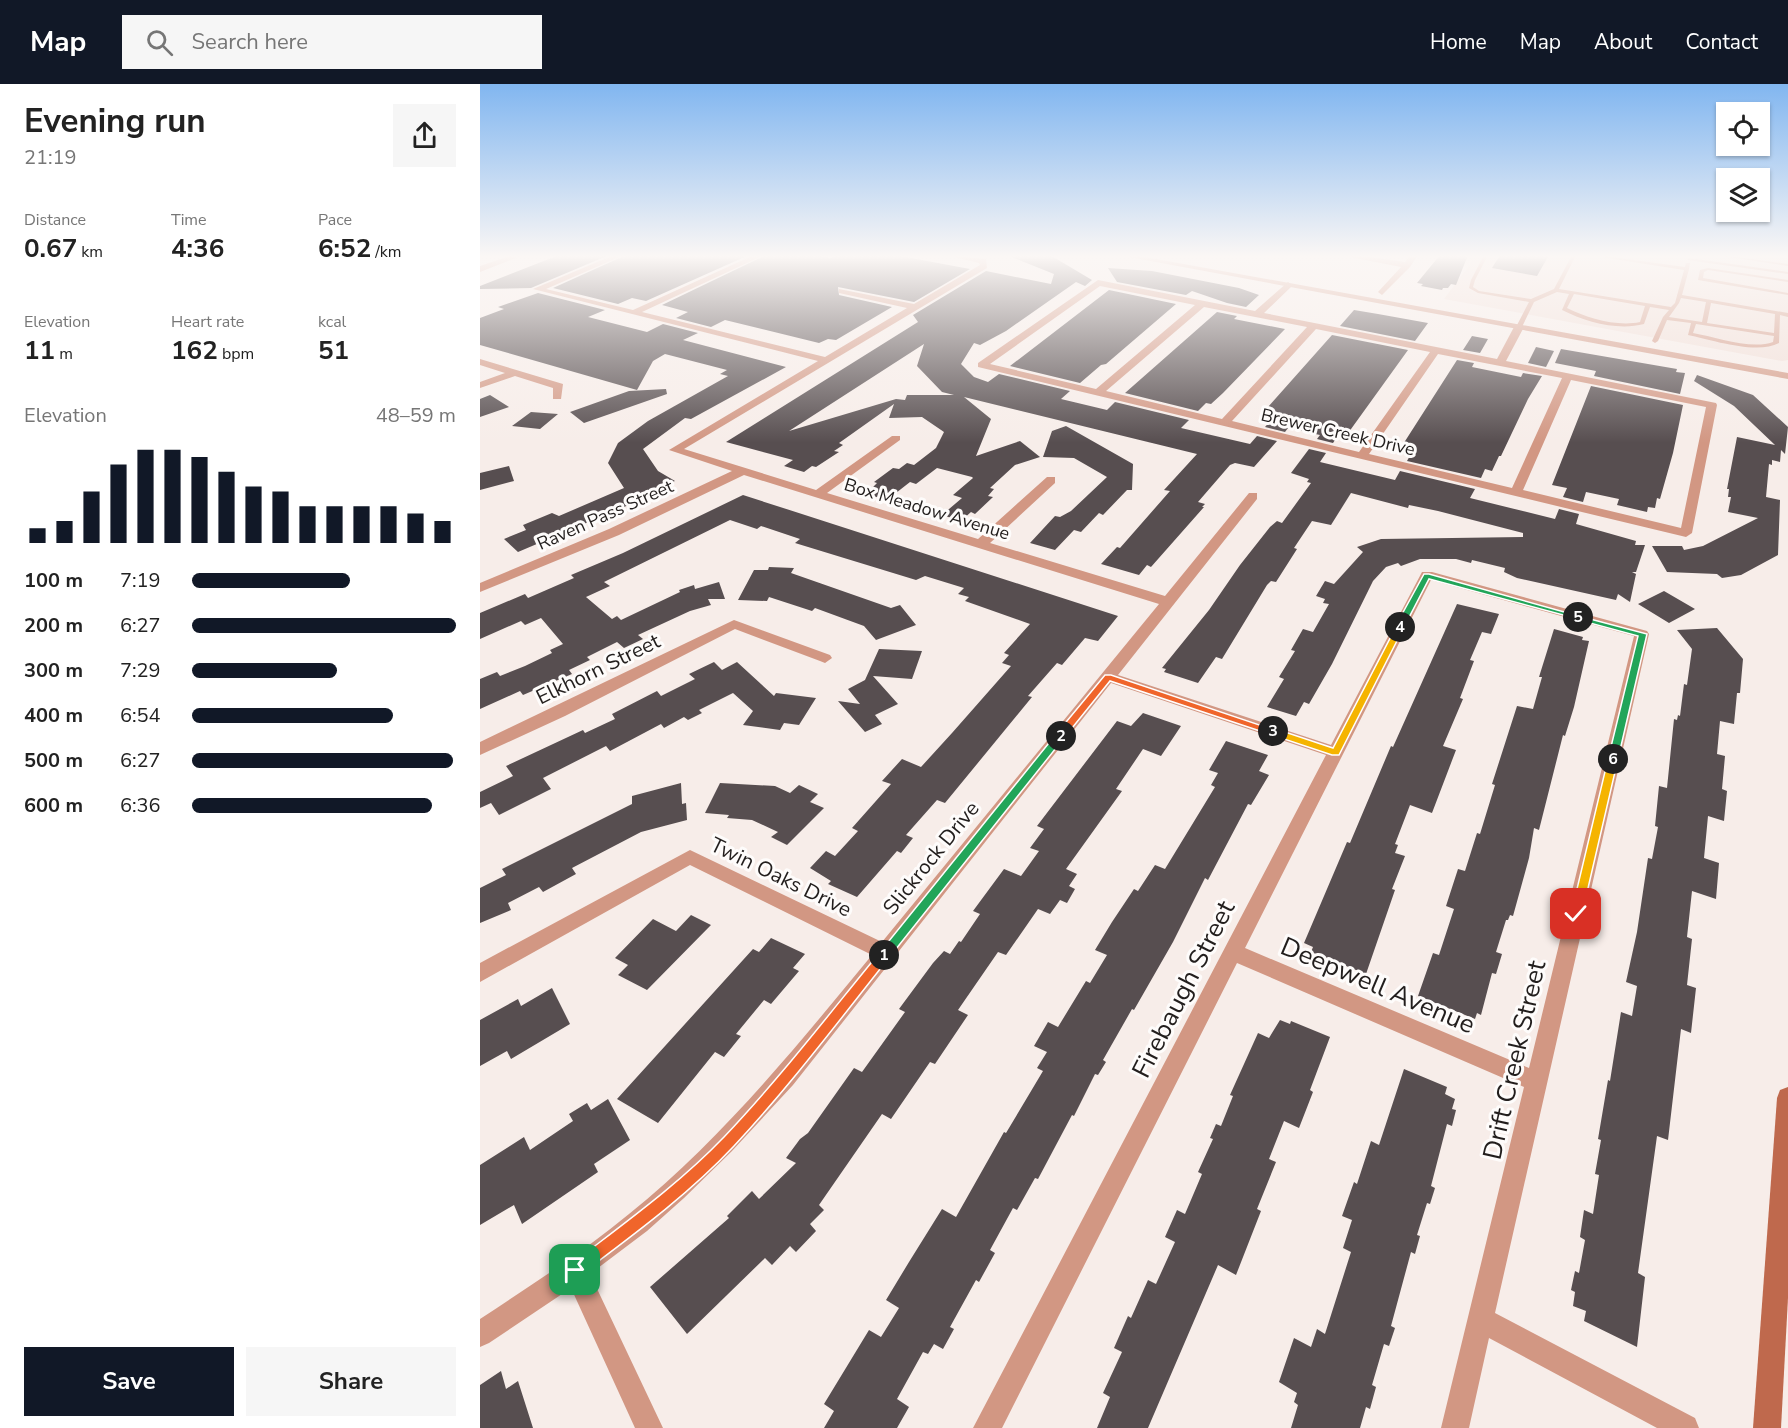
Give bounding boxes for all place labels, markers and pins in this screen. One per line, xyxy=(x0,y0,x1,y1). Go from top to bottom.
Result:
pin: 5 xyxy=(1563,602,1593,632)
pin: 4 xyxy=(1385,612,1415,642)
pin: 3 xyxy=(1258,716,1288,746)
pin: 2 xyxy=(1046,721,1076,751)
pin: 6 xyxy=(1598,744,1628,774)
pin xyxy=(1550,888,1601,939)
pin: 1 xyxy=(869,940,899,970)
pin xyxy=(549,1244,600,1295)

